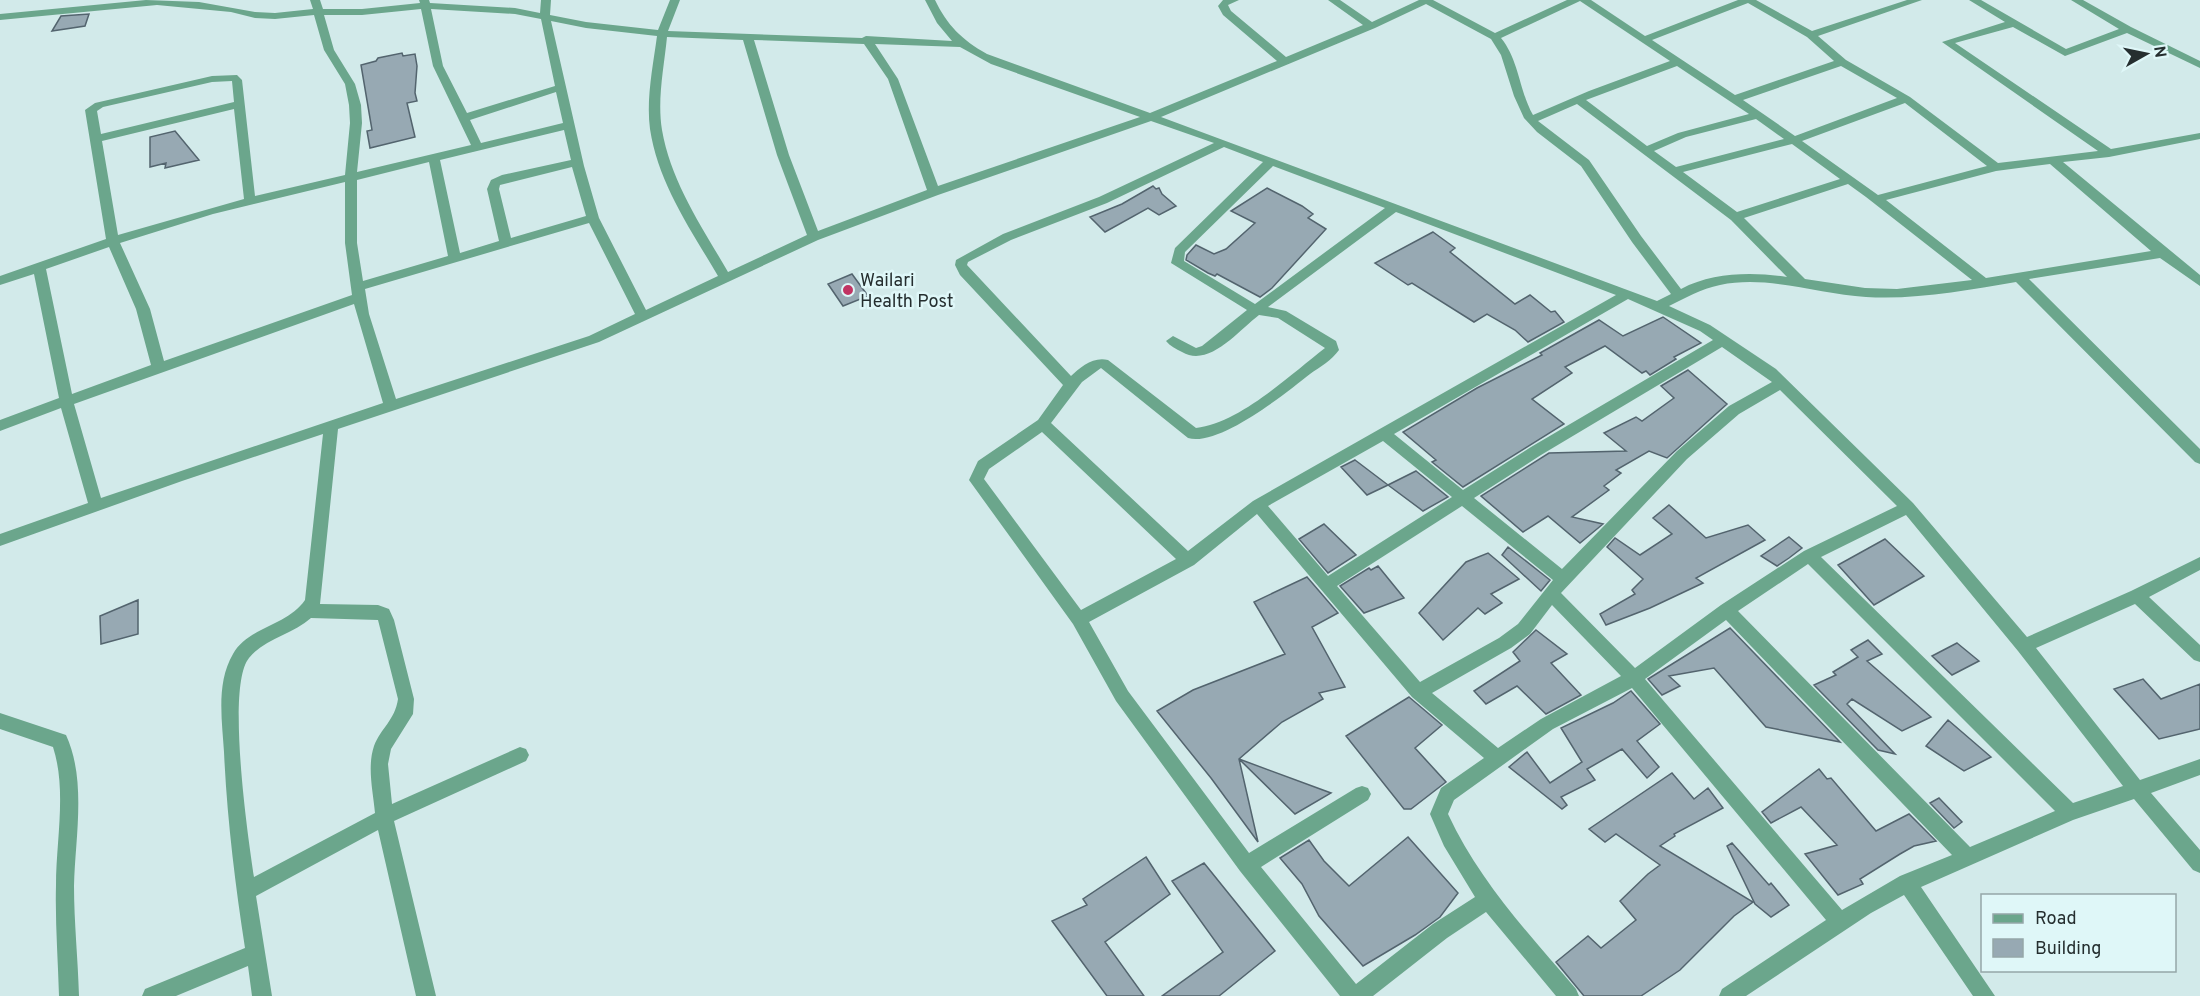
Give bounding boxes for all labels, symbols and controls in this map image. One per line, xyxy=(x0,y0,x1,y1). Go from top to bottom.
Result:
north arrow xyxy=(2116,24,2176,84)
text: N xyxy=(2148,45,2170,59)
place label: Wailari Health Post xyxy=(860,270,954,314)
marker: Wailari Health Post xyxy=(841,283,855,297)
legend xyxy=(1981,894,2176,972)
text: Road xyxy=(2035,908,2077,931)
text: Building xyxy=(2035,938,2101,961)

